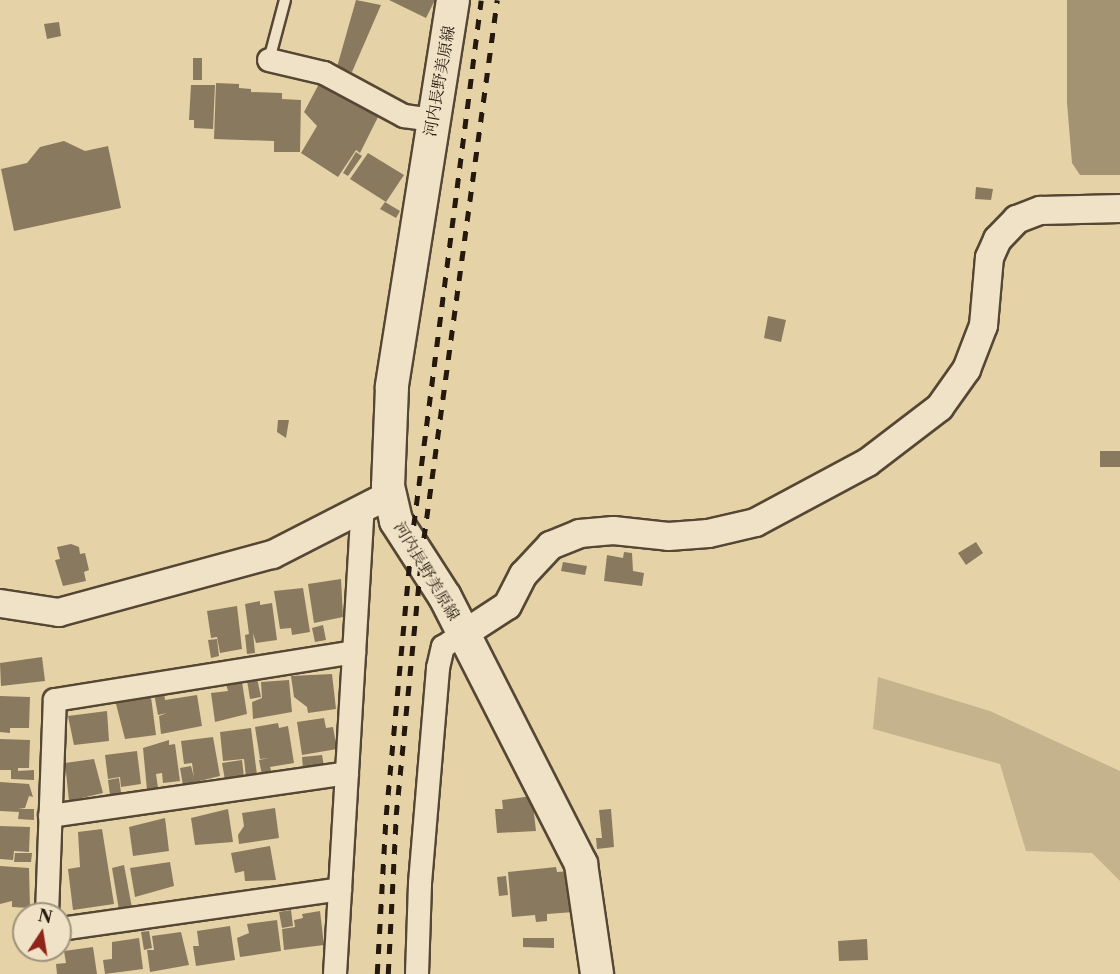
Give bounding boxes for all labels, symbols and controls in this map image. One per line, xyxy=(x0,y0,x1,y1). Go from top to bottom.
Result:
street label: 河内長野美原線 xyxy=(420,24,458,138)
street label: 河内長野美原線 xyxy=(390,518,464,624)
north arrow xyxy=(12,902,72,962)
text: N xyxy=(36,905,54,928)

